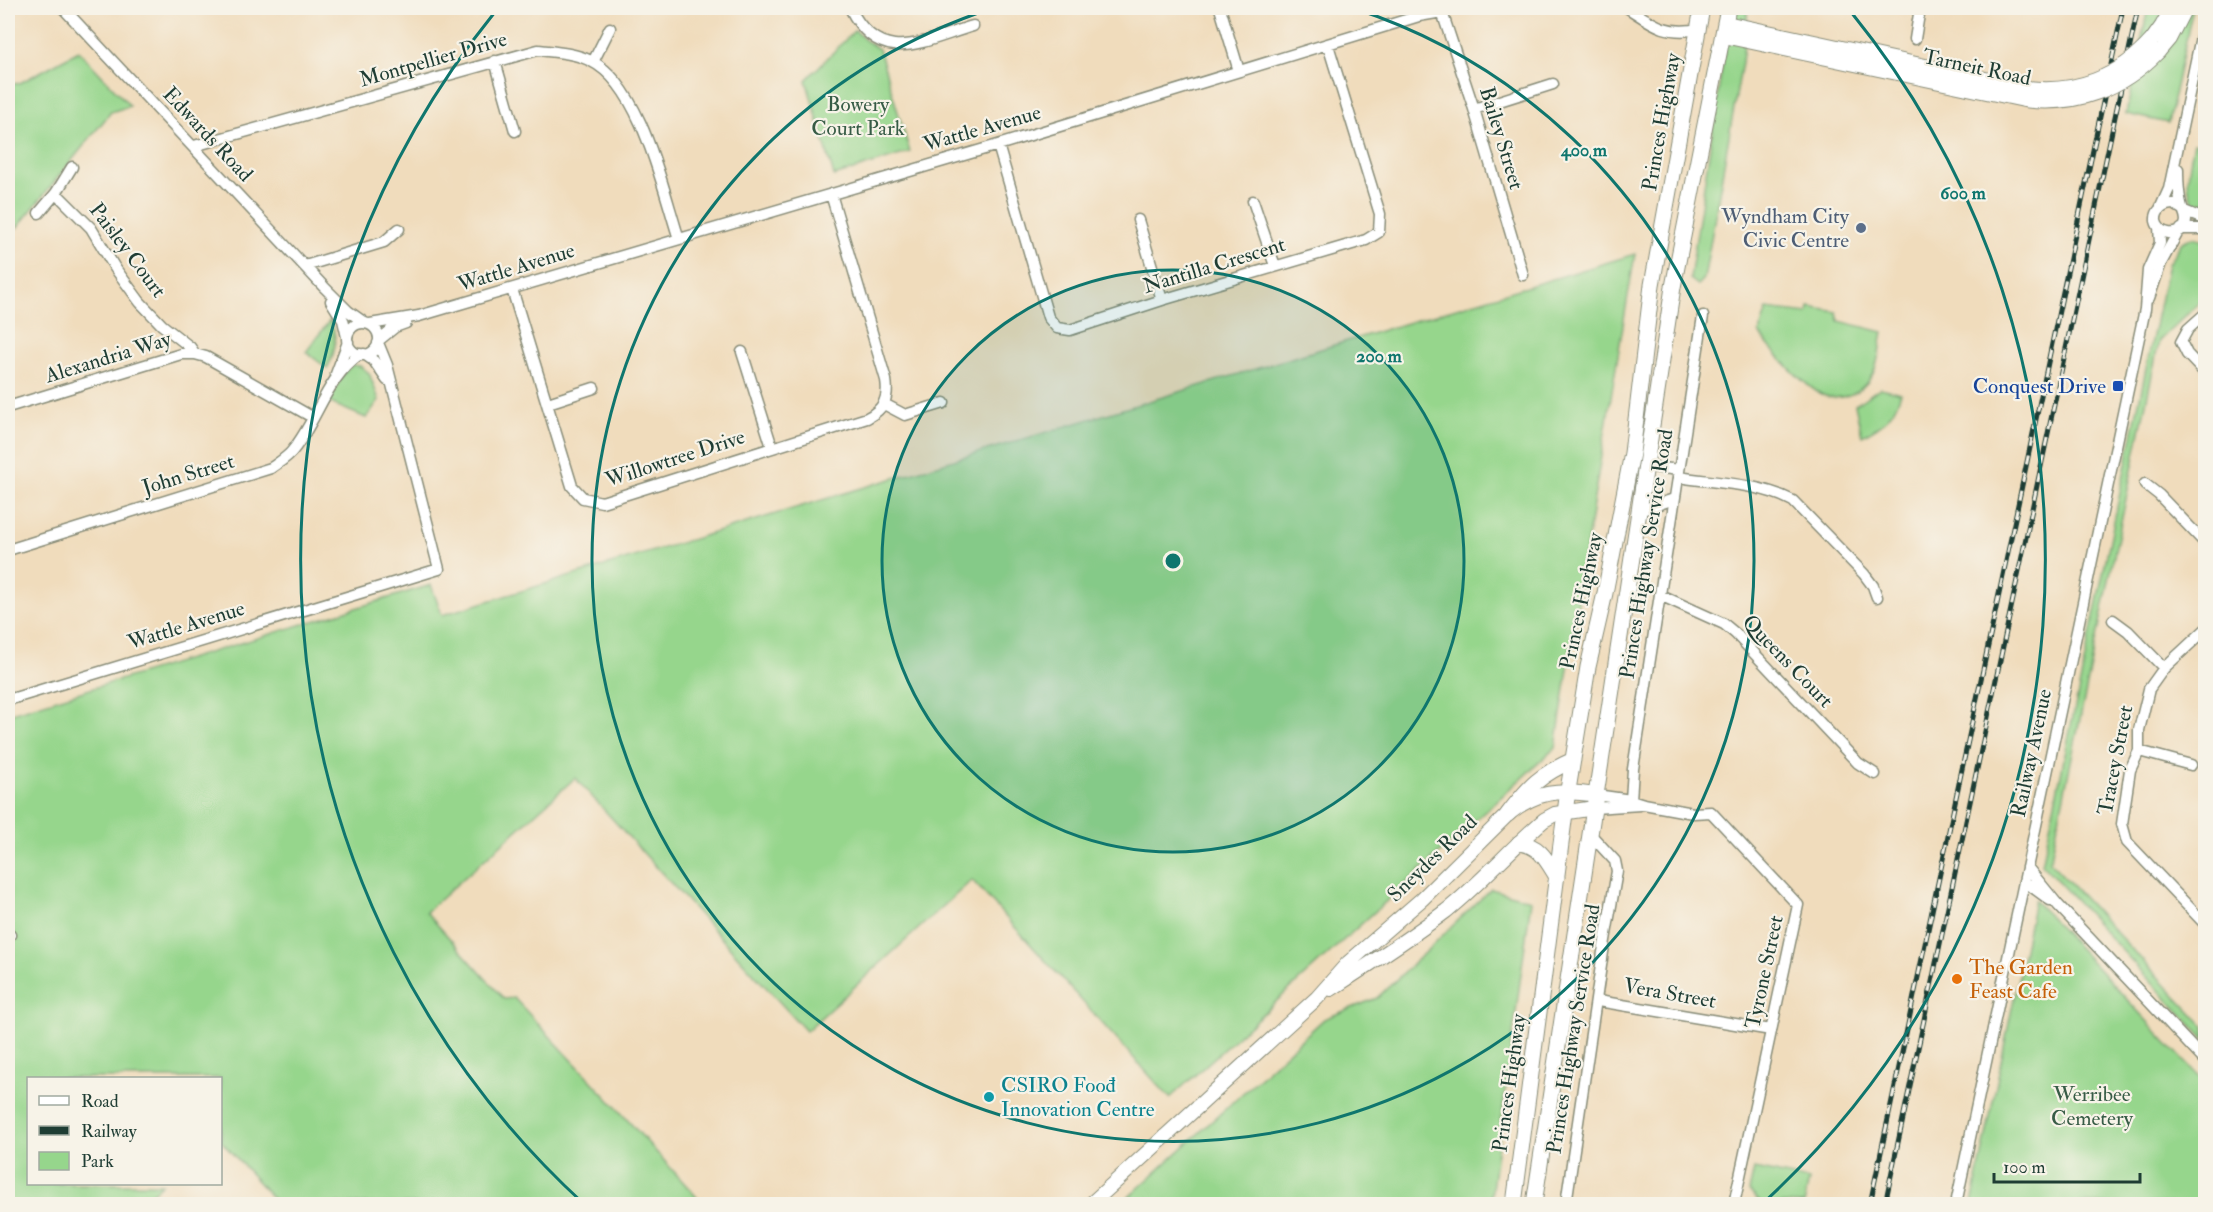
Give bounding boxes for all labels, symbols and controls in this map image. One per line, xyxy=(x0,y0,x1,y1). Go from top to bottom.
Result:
street label: Montpellier Drive xyxy=(356,25,510,93)
street label: Tarneit Road xyxy=(1920,43,2034,92)
street label: Princes Highway xyxy=(1636,50,1687,193)
street label: Edwards Road xyxy=(157,81,259,188)
street label: Bailey Street xyxy=(1473,83,1530,193)
park label: Bowery Court Park xyxy=(811,91,905,142)
street label: Wattle Avenue xyxy=(919,99,1044,158)
text: 400 m xyxy=(1560,139,1608,162)
text: 600 m xyxy=(1940,182,1987,205)
street label: Paisley Court xyxy=(83,198,172,303)
place label: Wyndham City Civic Centre xyxy=(1720,203,1850,254)
marker: Wyndham City Civic Centre xyxy=(1854,221,1868,235)
street label: Nantilla Crescent xyxy=(1140,231,1289,300)
street label: Wattle Avenue xyxy=(453,237,578,298)
street label: Alexandria Way xyxy=(41,325,175,390)
text: 200 m xyxy=(1356,345,1403,368)
place label: Conquest Drive xyxy=(1973,373,2106,400)
marker: Conquest Drive xyxy=(2111,379,2125,393)
street label: Willowtree Drive xyxy=(601,423,749,494)
street label: Princes Highway Service Road xyxy=(1613,427,1680,681)
street label: John Street xyxy=(138,448,238,502)
street label: Princes Highway xyxy=(1554,529,1609,672)
centre of rings xyxy=(1163,551,1183,571)
street label: Wattle Avenue xyxy=(123,595,248,656)
street label: Queens Court xyxy=(1736,609,1839,714)
street label: Railway Avenue xyxy=(2005,686,2058,820)
street label: Tracey Street xyxy=(2092,703,2139,817)
street label: Sneydes Road xyxy=(1382,808,1484,908)
street label: Princes Highway Service Road xyxy=(1540,902,1607,1156)
street label: Tyrone Street xyxy=(1739,913,1790,1031)
place label: The Garden Feast Cafe xyxy=(1969,954,2073,1005)
street label: Vera Street xyxy=(1622,972,1718,1015)
marker: The Garden Feast Cafe xyxy=(1950,972,1964,986)
street label: Princes Highway xyxy=(1486,1011,1533,1154)
place label: CSIRO Foođ Innovation Centre xyxy=(1001,1072,1155,1123)
legend xyxy=(27,1077,222,1185)
park label: Werribee Cemetery xyxy=(2051,1081,2134,1132)
text: Road xyxy=(81,1090,119,1113)
marker: CSIRO Foođ Innovation Centre xyxy=(982,1090,996,1104)
text: Railway xyxy=(81,1120,138,1143)
scale bar xyxy=(1994,1146,2140,1184)
text: Park xyxy=(81,1150,114,1173)
text: 100 m xyxy=(2003,1156,2046,1179)

